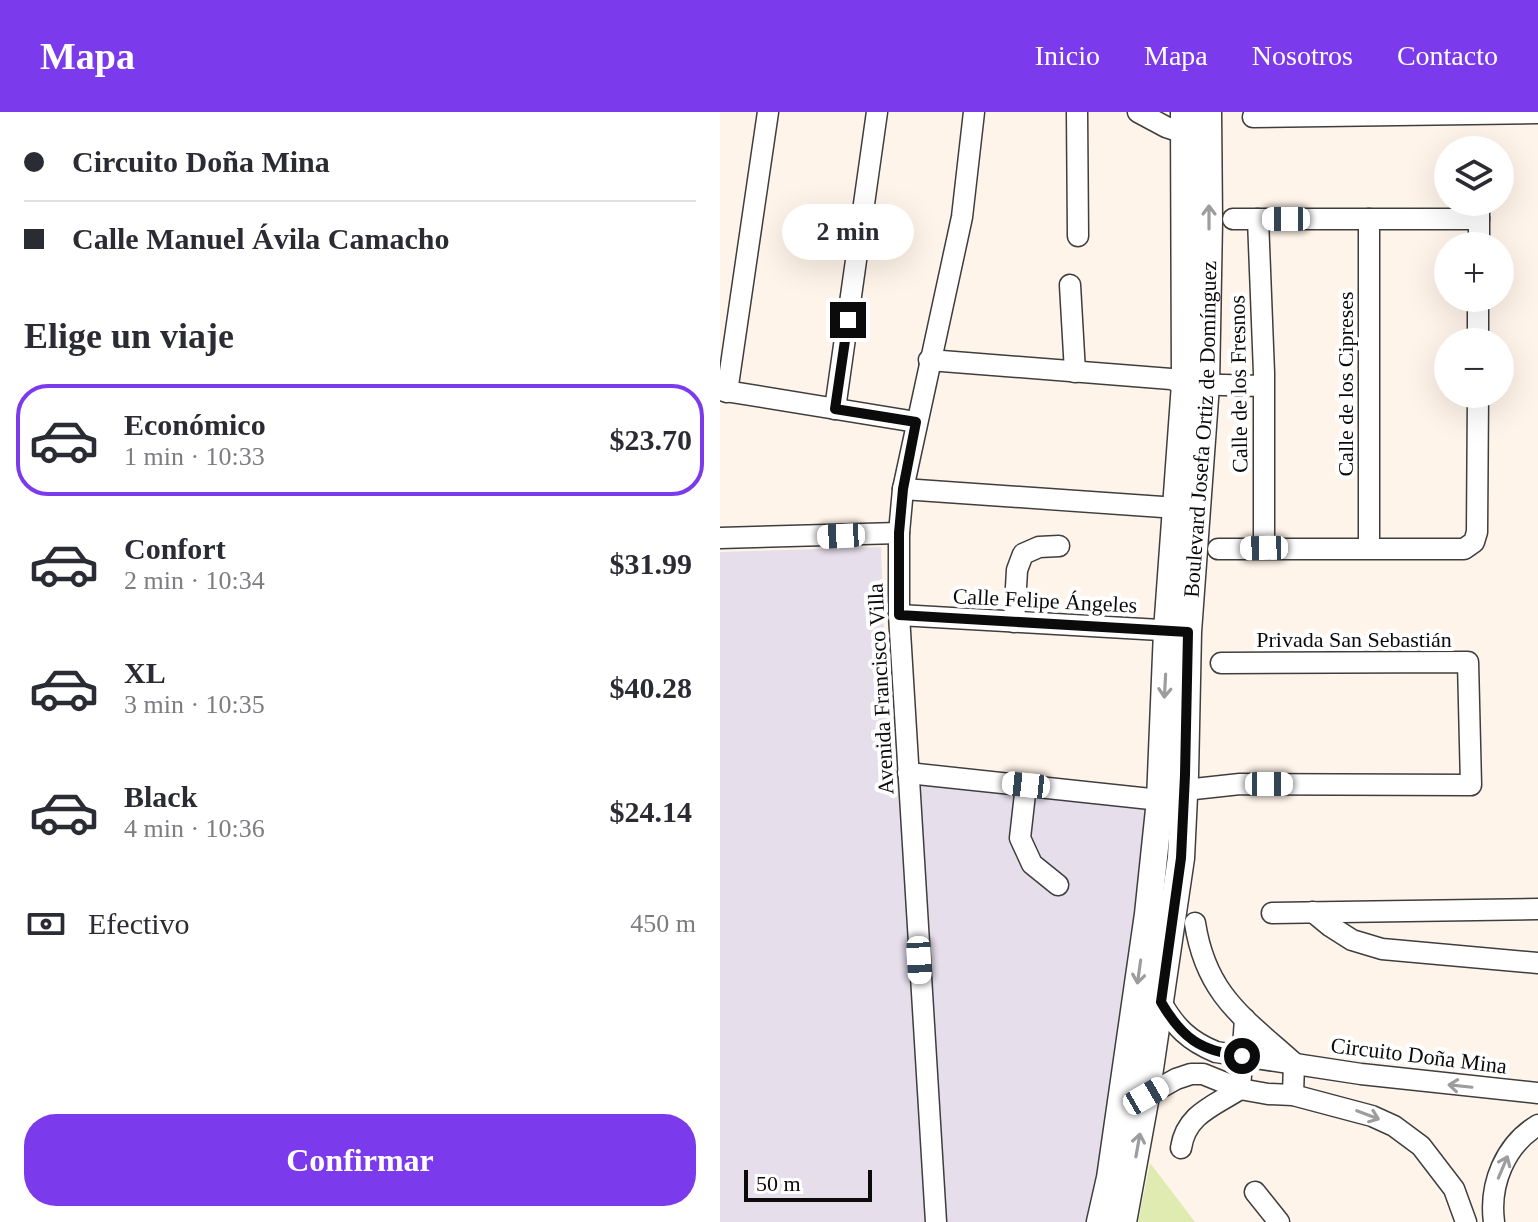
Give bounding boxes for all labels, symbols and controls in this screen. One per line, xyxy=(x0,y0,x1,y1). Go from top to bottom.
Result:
text: Mapa xyxy=(40,35,135,77)
text: Inicio xyxy=(1035,40,1100,71)
text: Mapa xyxy=(1144,40,1208,71)
text: Nosotros xyxy=(1252,40,1353,71)
text: Contacto xyxy=(1397,40,1498,71)
map controls xyxy=(1434,136,1514,408)
button: layers xyxy=(1434,136,1514,216)
text: Circuito Doña Mina xyxy=(72,145,330,178)
callout: 2 min xyxy=(782,204,914,260)
one-way arrow xyxy=(1201,204,1217,231)
car xyxy=(1262,207,1310,231)
text: 2 min xyxy=(817,217,879,246)
text: Calle Manuel Ávila Camacho xyxy=(72,222,449,255)
button: + xyxy=(1434,232,1514,312)
street label: Boulevard Josefa Ortiz de Domínguez xyxy=(1179,260,1221,598)
street label: Calle de los Cipreses xyxy=(1333,291,1358,477)
street label: Calle de los Fresnos xyxy=(1224,295,1253,473)
route end xyxy=(830,302,866,338)
text: Elige un viaje xyxy=(24,316,234,356)
button: − xyxy=(1434,328,1514,408)
icon: car xyxy=(28,404,100,476)
text: Económico xyxy=(124,408,266,441)
text: $23.70 xyxy=(610,423,692,456)
text: 1 min · 10:33 xyxy=(124,442,265,471)
car xyxy=(816,523,866,549)
icon: car xyxy=(28,528,100,600)
text: Confort xyxy=(124,532,226,565)
car xyxy=(1240,536,1288,560)
text: $31.99 xyxy=(610,547,692,580)
text: 2 min · 10:34 xyxy=(124,566,265,595)
street label: Avenida Francisco Villa xyxy=(862,582,899,795)
street label: Calle Felipe Ángeles xyxy=(952,583,1138,618)
street label: Privada San Sebastián xyxy=(1256,627,1452,652)
icon: car xyxy=(28,652,100,724)
text: XL xyxy=(124,656,166,689)
text: $40.28 xyxy=(610,671,692,704)
one-way arrow xyxy=(1157,672,1172,699)
text: 3 min · 10:35 xyxy=(124,690,265,719)
car xyxy=(1001,771,1051,799)
car xyxy=(1245,772,1293,796)
icon: car xyxy=(28,776,100,848)
text: Black xyxy=(124,780,197,813)
text: $24.14 xyxy=(610,795,692,828)
text: 4 min · 10:36 xyxy=(124,814,265,843)
icon: cash xyxy=(24,902,68,946)
text: Efectivo xyxy=(88,907,190,940)
text: 450 m xyxy=(630,909,696,938)
car xyxy=(906,935,932,985)
one-way arrow xyxy=(1131,959,1146,985)
street label: Circuito Doña Mina xyxy=(1329,1032,1509,1079)
route start xyxy=(1224,1038,1260,1074)
car xyxy=(1119,1074,1173,1118)
one-way arrow xyxy=(1447,1078,1474,1093)
one-way arrow xyxy=(1356,1109,1380,1123)
button: Confirmar xyxy=(24,1114,696,1206)
one-way arrow xyxy=(1131,1133,1146,1159)
one-way arrow xyxy=(1496,1155,1511,1180)
scale bar xyxy=(744,1166,872,1202)
text: 50 m xyxy=(756,1171,801,1196)

